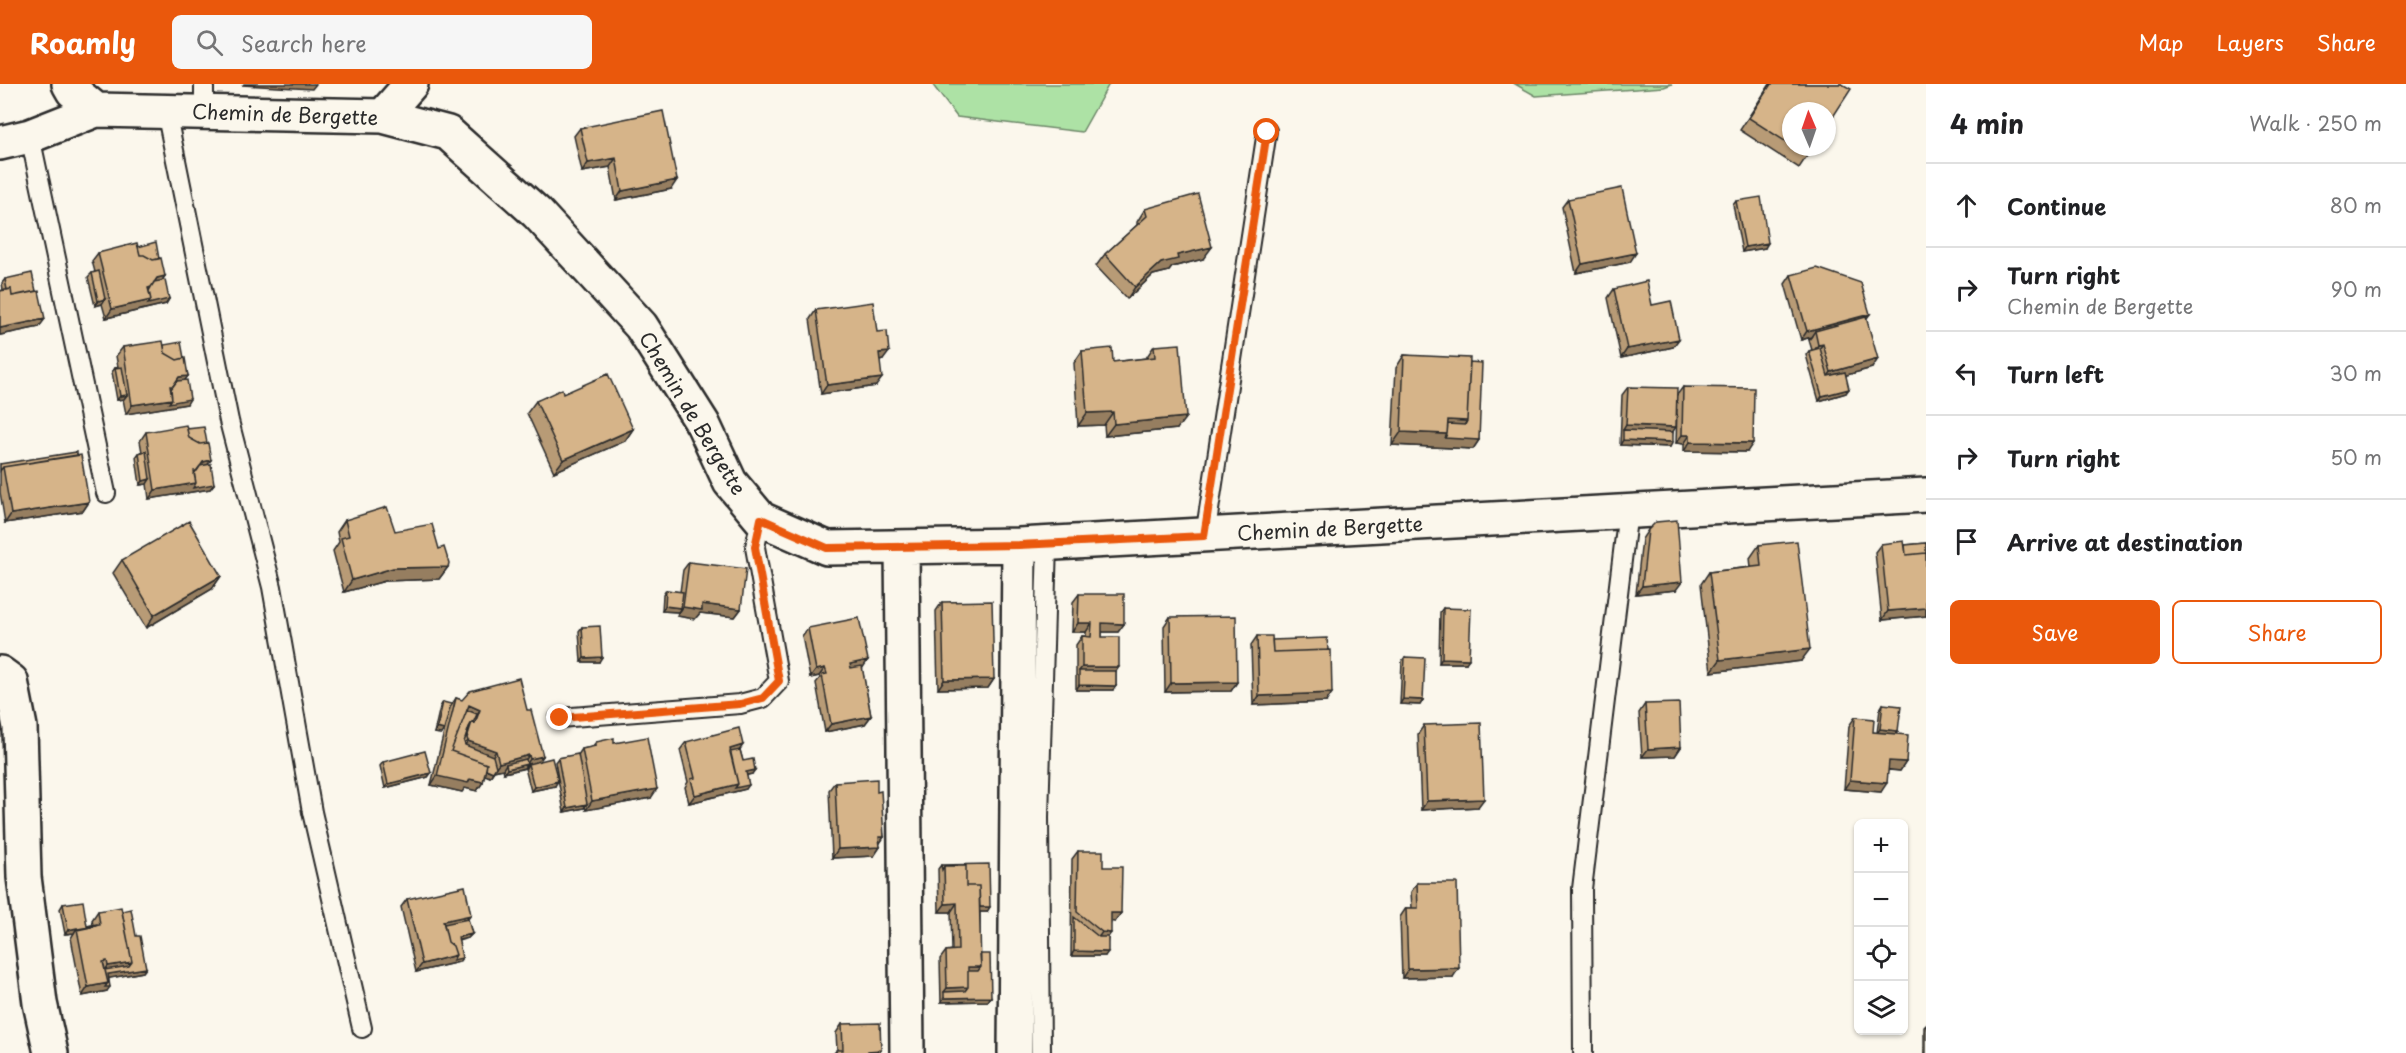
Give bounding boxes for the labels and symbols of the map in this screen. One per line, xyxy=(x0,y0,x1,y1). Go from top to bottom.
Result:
street label: Chemin de Bergette xyxy=(191,96,379,132)
north arrow xyxy=(1782,102,1836,156)
route start xyxy=(1253,118,1279,144)
street label: Chemin de Bergette xyxy=(632,325,754,501)
street label: Chemin de Bergette xyxy=(1236,508,1424,548)
route end xyxy=(546,704,572,730)

